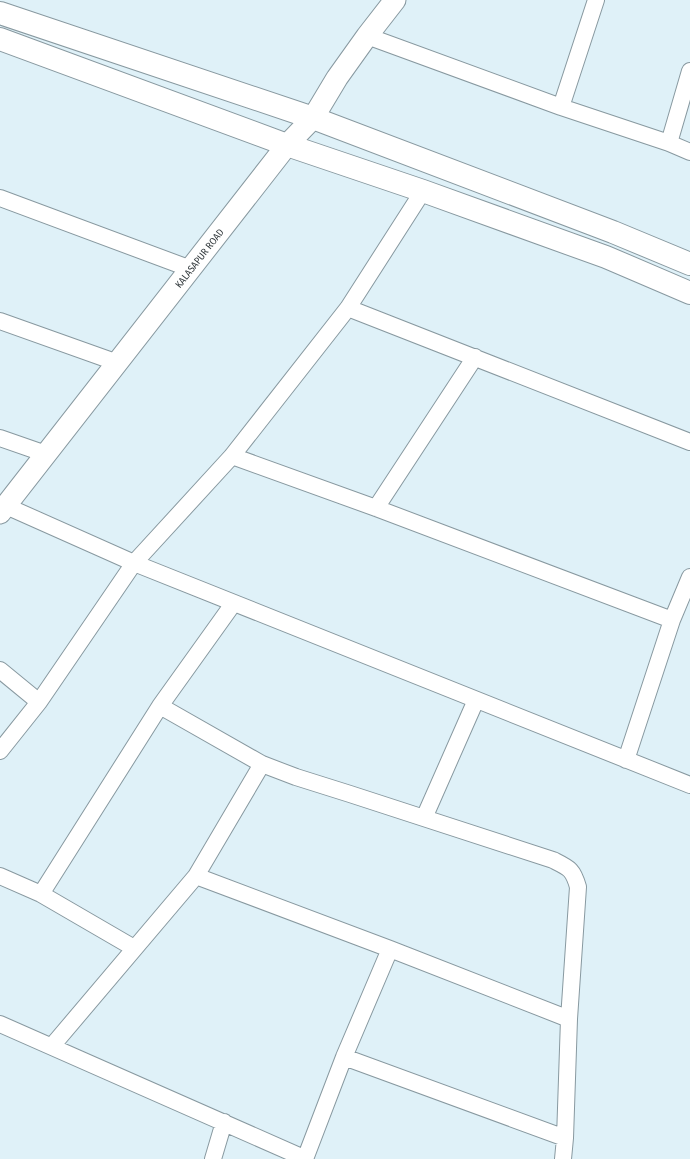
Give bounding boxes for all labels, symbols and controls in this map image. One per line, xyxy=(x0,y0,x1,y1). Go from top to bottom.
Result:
street label: KALASAPUR ROAD xyxy=(173,226,227,291)

